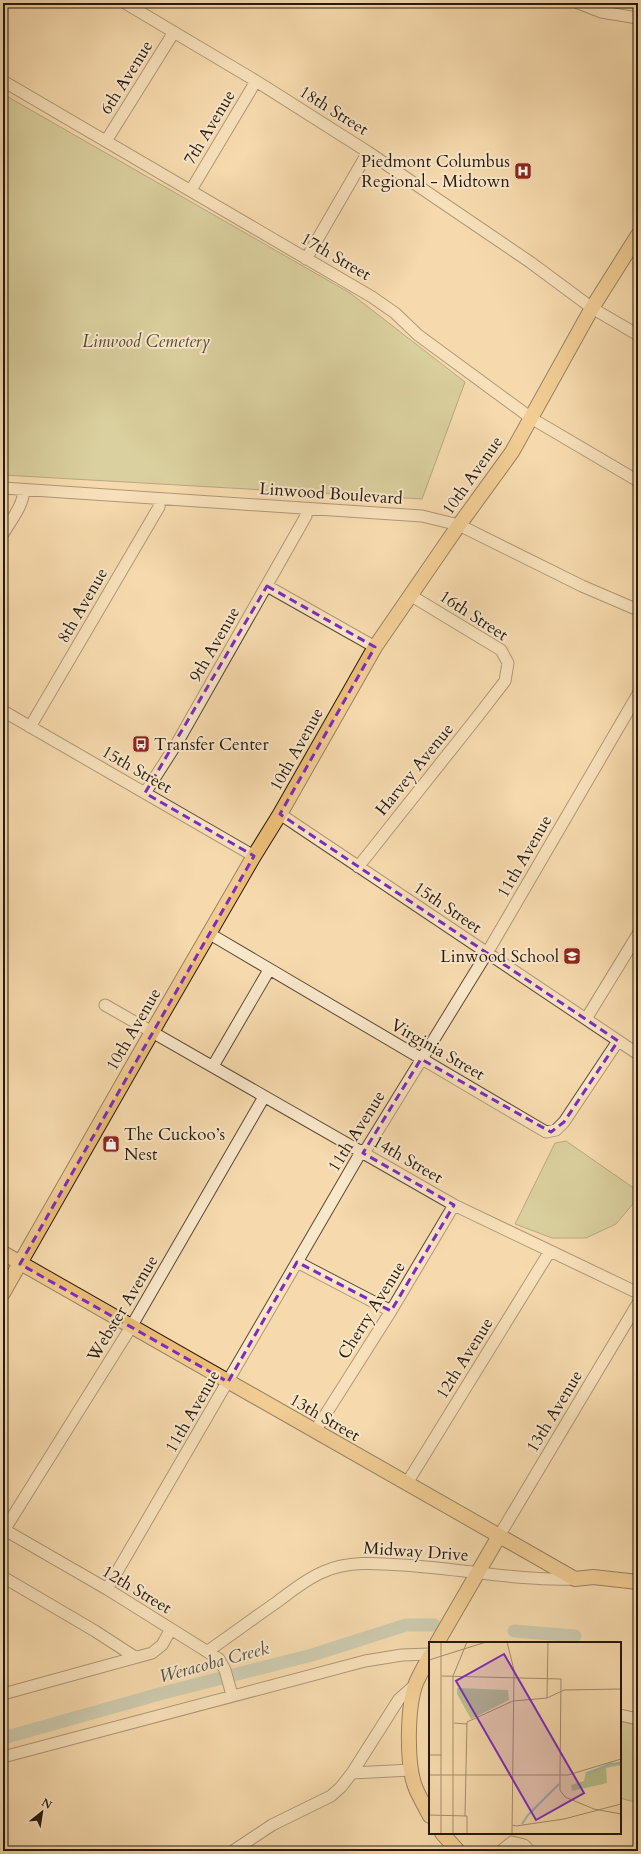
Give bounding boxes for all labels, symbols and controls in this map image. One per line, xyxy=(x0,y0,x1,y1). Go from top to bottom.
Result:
street label: 6th Avenue xyxy=(95,36,158,119)
street label: 18th Street xyxy=(295,80,373,141)
street label: 7th Avenue xyxy=(178,86,241,169)
place label: Piedmont Columbus Regional - Midtown xyxy=(361,150,510,193)
hospital icon: Piedmont Columbus Regional - Midtown xyxy=(513,161,533,181)
street label: 17th Street xyxy=(296,227,376,286)
park label: Linwood Cemetery xyxy=(82,330,210,353)
street label: 10th Avenue xyxy=(437,431,508,519)
street label: Linwood Boulevard xyxy=(259,477,403,510)
street label: 8th Avenue xyxy=(52,564,113,647)
street label: 16th Street xyxy=(435,585,513,647)
street label: 9th Avenue xyxy=(184,603,245,686)
street label: 10th Avenue xyxy=(264,704,329,795)
street label: Harvey Avenue xyxy=(370,718,459,820)
place label: Transfer Center xyxy=(154,733,269,756)
bus stop icon: Transfer Center xyxy=(131,734,151,754)
street label: 15th Street xyxy=(97,740,177,799)
street label: 11th Avenue xyxy=(492,811,557,902)
street label: 15th Street xyxy=(409,876,487,939)
place label: Linwood School xyxy=(440,945,560,968)
school or university icon: Linwood School xyxy=(562,946,582,966)
street label: 10th Avenue xyxy=(101,984,166,1075)
street label: Virginia Street xyxy=(387,1013,490,1086)
street label: 11th Avenue xyxy=(322,1086,391,1176)
place label: The Cuckoo’s Nest xyxy=(124,1123,225,1166)
street label: 14th Street xyxy=(368,1130,448,1189)
shop icon: The Cuckoo’s Nest xyxy=(101,1134,121,1154)
street label: Webster Avenue xyxy=(81,1251,163,1367)
street label: Cherry Avenue xyxy=(332,1257,411,1363)
street label: 12th Avenue xyxy=(430,1313,499,1403)
street label: 11th Avenue xyxy=(160,1366,225,1457)
street label: 13th Avenue xyxy=(521,1366,588,1457)
street label: 13th Street xyxy=(285,1388,365,1447)
street label: Midway Drive xyxy=(363,1536,469,1567)
street label: 12th Street xyxy=(98,1560,176,1620)
water label: Weracoba Creek xyxy=(156,1636,272,1689)
inset map xyxy=(429,1642,621,1834)
north arrow xyxy=(22,1792,62,1832)
text: N xyxy=(39,1795,55,1813)

